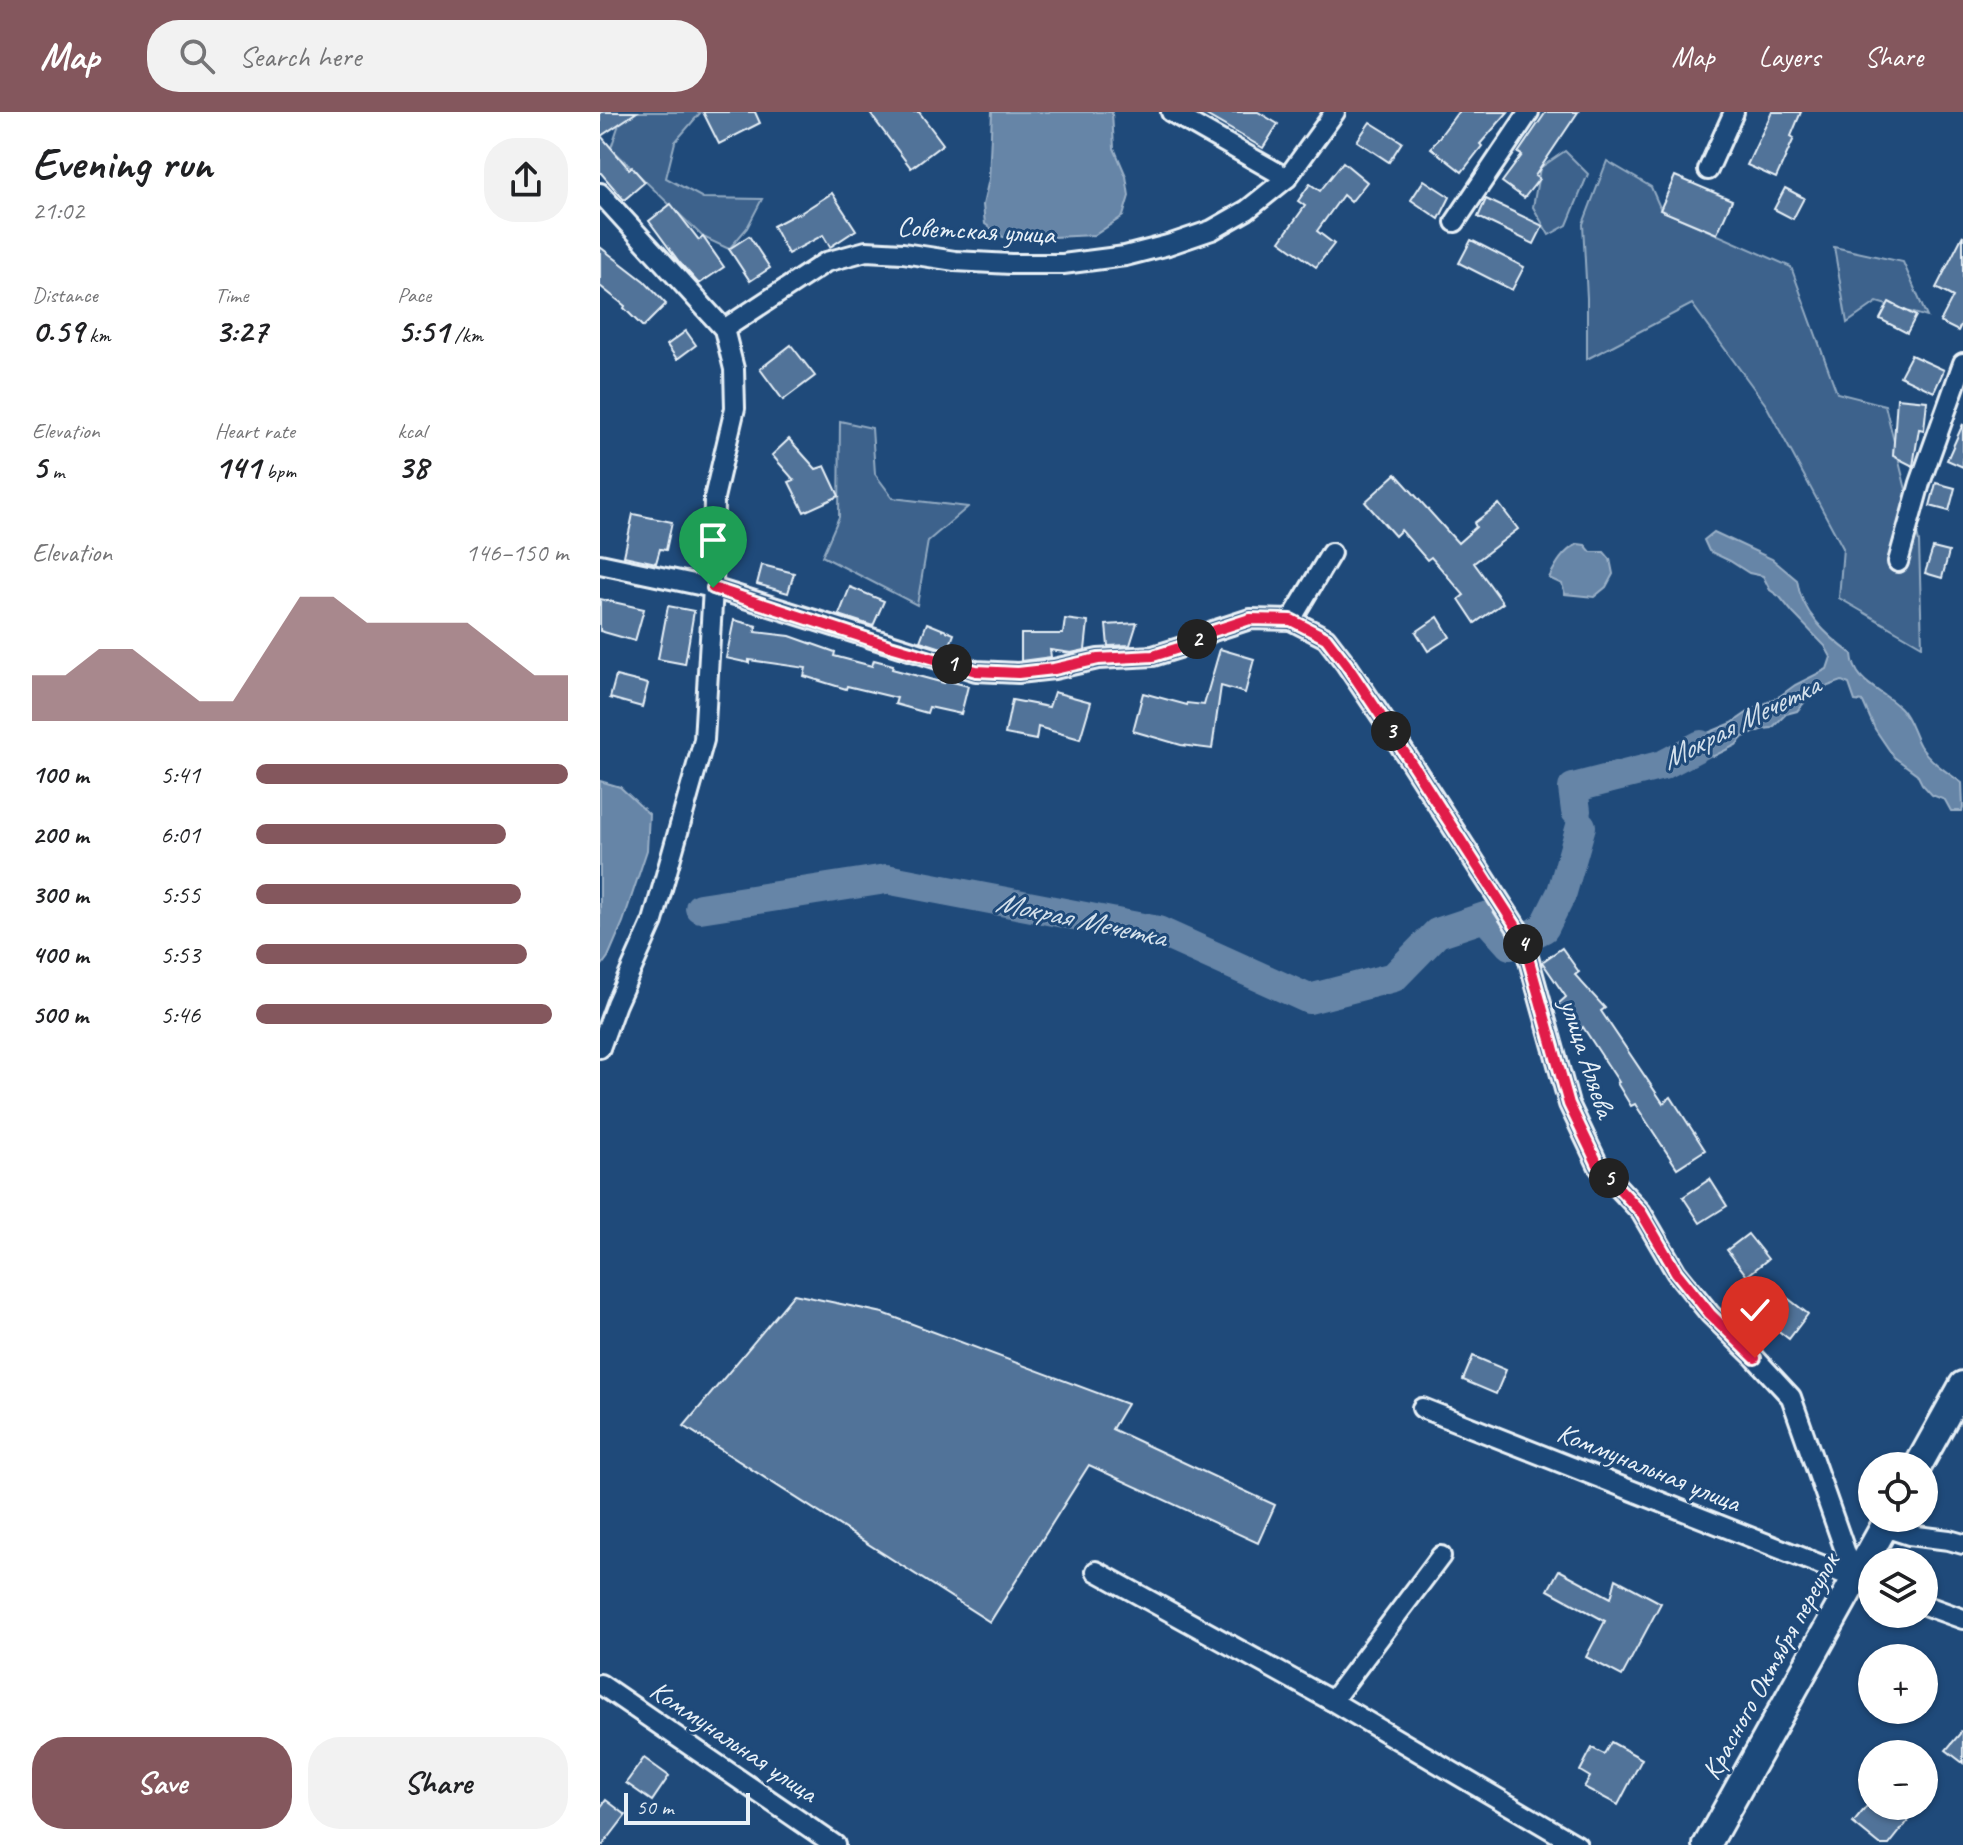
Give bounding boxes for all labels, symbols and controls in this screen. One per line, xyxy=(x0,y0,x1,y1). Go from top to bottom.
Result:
search box xyxy=(147,20,707,92)
text: Map xyxy=(40,33,99,80)
icon: search xyxy=(175,34,219,78)
text: Search here xyxy=(239,37,361,75)
text: Map xyxy=(1672,39,1715,74)
text: Layers xyxy=(1759,39,1820,74)
text: Share xyxy=(1864,39,1923,74)
text: Evening run xyxy=(32,136,212,191)
button: share xyxy=(484,138,568,222)
text: 21:02 xyxy=(32,194,84,227)
street label: Советская улица xyxy=(896,208,1058,252)
text: Distance xyxy=(32,281,98,309)
text: Time xyxy=(215,281,248,309)
text: Pace xyxy=(397,281,431,309)
text: 0.59 xyxy=(32,309,84,352)
text: 3:27 xyxy=(215,309,267,352)
text: 5:51 xyxy=(397,309,449,352)
text: km xyxy=(84,321,111,349)
text: /km xyxy=(449,321,483,349)
text: Elevation xyxy=(32,417,100,445)
text: Heart rate xyxy=(215,417,295,445)
text: kcal xyxy=(397,417,426,445)
text: 5 xyxy=(32,445,47,488)
text: 141 xyxy=(215,445,261,488)
text: 38 xyxy=(397,445,428,488)
text: m xyxy=(47,457,64,485)
text: bpm xyxy=(261,457,296,485)
pin xyxy=(679,506,747,588)
icon: arrive xyxy=(691,518,735,562)
text: Elevation xyxy=(32,536,112,569)
text: 146–150 m xyxy=(465,536,568,569)
pin: 2 xyxy=(1177,619,1217,659)
text: 2 xyxy=(1192,625,1202,653)
pin: 1 xyxy=(932,644,972,684)
text: 1 xyxy=(947,650,957,678)
water label: Мокрая Мечетка xyxy=(1654,664,1829,778)
pin: 3 xyxy=(1371,711,1411,751)
text: 3 xyxy=(1386,717,1396,745)
text: 100 m xyxy=(32,758,88,791)
text: 5:41 xyxy=(160,758,200,791)
text: 200 m xyxy=(32,818,88,851)
text: 6:01 xyxy=(160,818,200,851)
text: 300 m xyxy=(32,878,88,911)
text: 5:55 xyxy=(160,878,200,911)
water label: Мокрая Мечетка xyxy=(993,882,1173,956)
pin: 4 xyxy=(1503,924,1543,964)
text: 4 xyxy=(1518,930,1528,958)
text: 400 m xyxy=(32,938,88,971)
text: 5:53 xyxy=(160,938,200,971)
street label: улица Аляева xyxy=(1552,992,1624,1124)
text: 500 m xyxy=(32,998,88,1031)
text: 5:46 xyxy=(160,998,200,1031)
pin: 5 xyxy=(1589,1158,1629,1198)
text: 5 xyxy=(1604,1164,1614,1192)
pin xyxy=(1721,1276,1789,1358)
icon: check xyxy=(1733,1288,1777,1332)
street label: Коммунальная улица xyxy=(1552,1414,1747,1520)
map controls xyxy=(1858,1452,1938,1820)
button: locate xyxy=(1858,1452,1938,1532)
street label: Красного Октября переулок xyxy=(1693,1545,1848,1786)
button: layers xyxy=(1858,1548,1938,1628)
button: + xyxy=(1858,1644,1938,1724)
street label: Коммунальная улица xyxy=(644,1672,826,1811)
button: Save xyxy=(32,1737,292,1829)
button: Share xyxy=(308,1737,568,1829)
button: − xyxy=(1858,1740,1938,1820)
scale bar xyxy=(624,1789,750,1825)
text: 50 m xyxy=(636,1793,673,1821)

